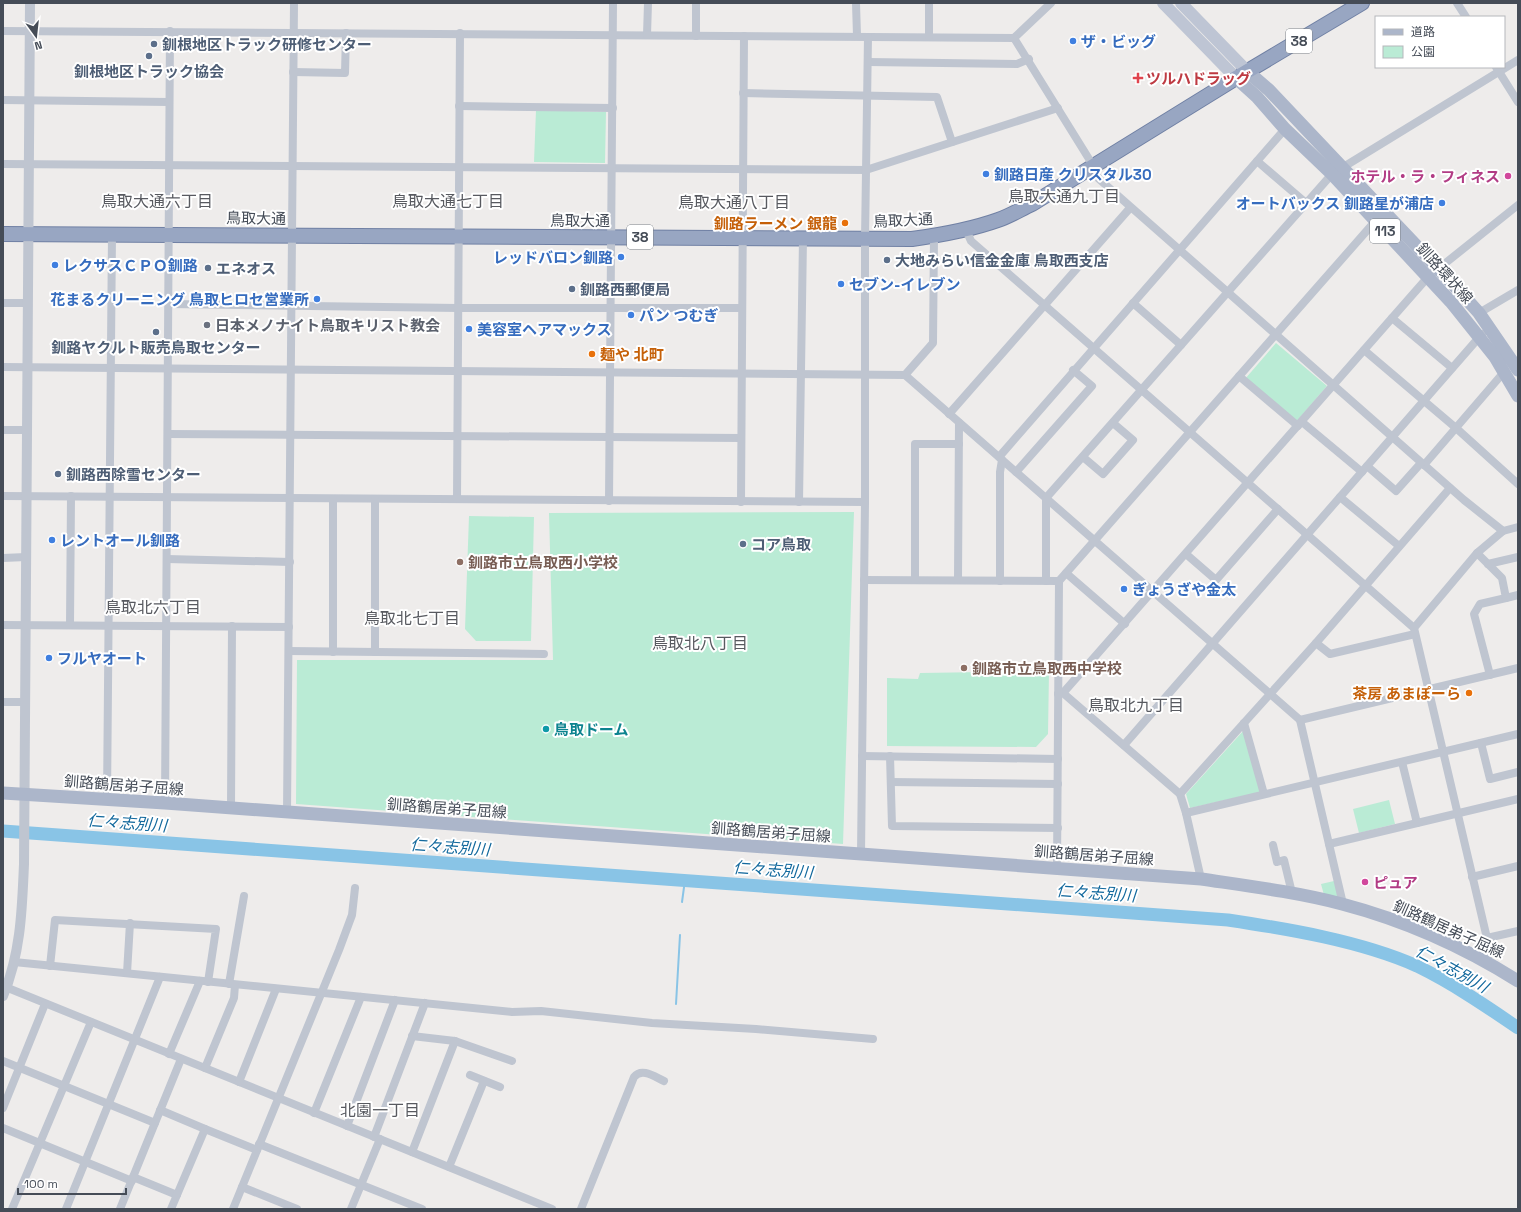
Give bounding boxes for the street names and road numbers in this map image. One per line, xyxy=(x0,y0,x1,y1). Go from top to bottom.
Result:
road number: 38 xyxy=(1286,29,1312,53)
street label: 鳥取大通 xyxy=(226,208,286,228)
street label: 鳥取大通 xyxy=(873,209,933,231)
street label: 鳥取大通 xyxy=(550,211,610,230)
road number: 113 xyxy=(1370,219,1400,243)
road number: 38 xyxy=(627,225,653,249)
street label: 釧路環状線 xyxy=(1413,239,1477,307)
street label: 釧路鶴居弟子屈線 xyxy=(63,771,185,799)
street label: 釧路鶴居弟子屈線 xyxy=(386,794,508,822)
street label: 釧路鶴居弟子屈線 xyxy=(710,818,832,846)
street label: 釧路鶴居弟子屈線 xyxy=(1033,841,1155,869)
street label: 釧路鶴居弟子屈線 xyxy=(1390,896,1508,962)

